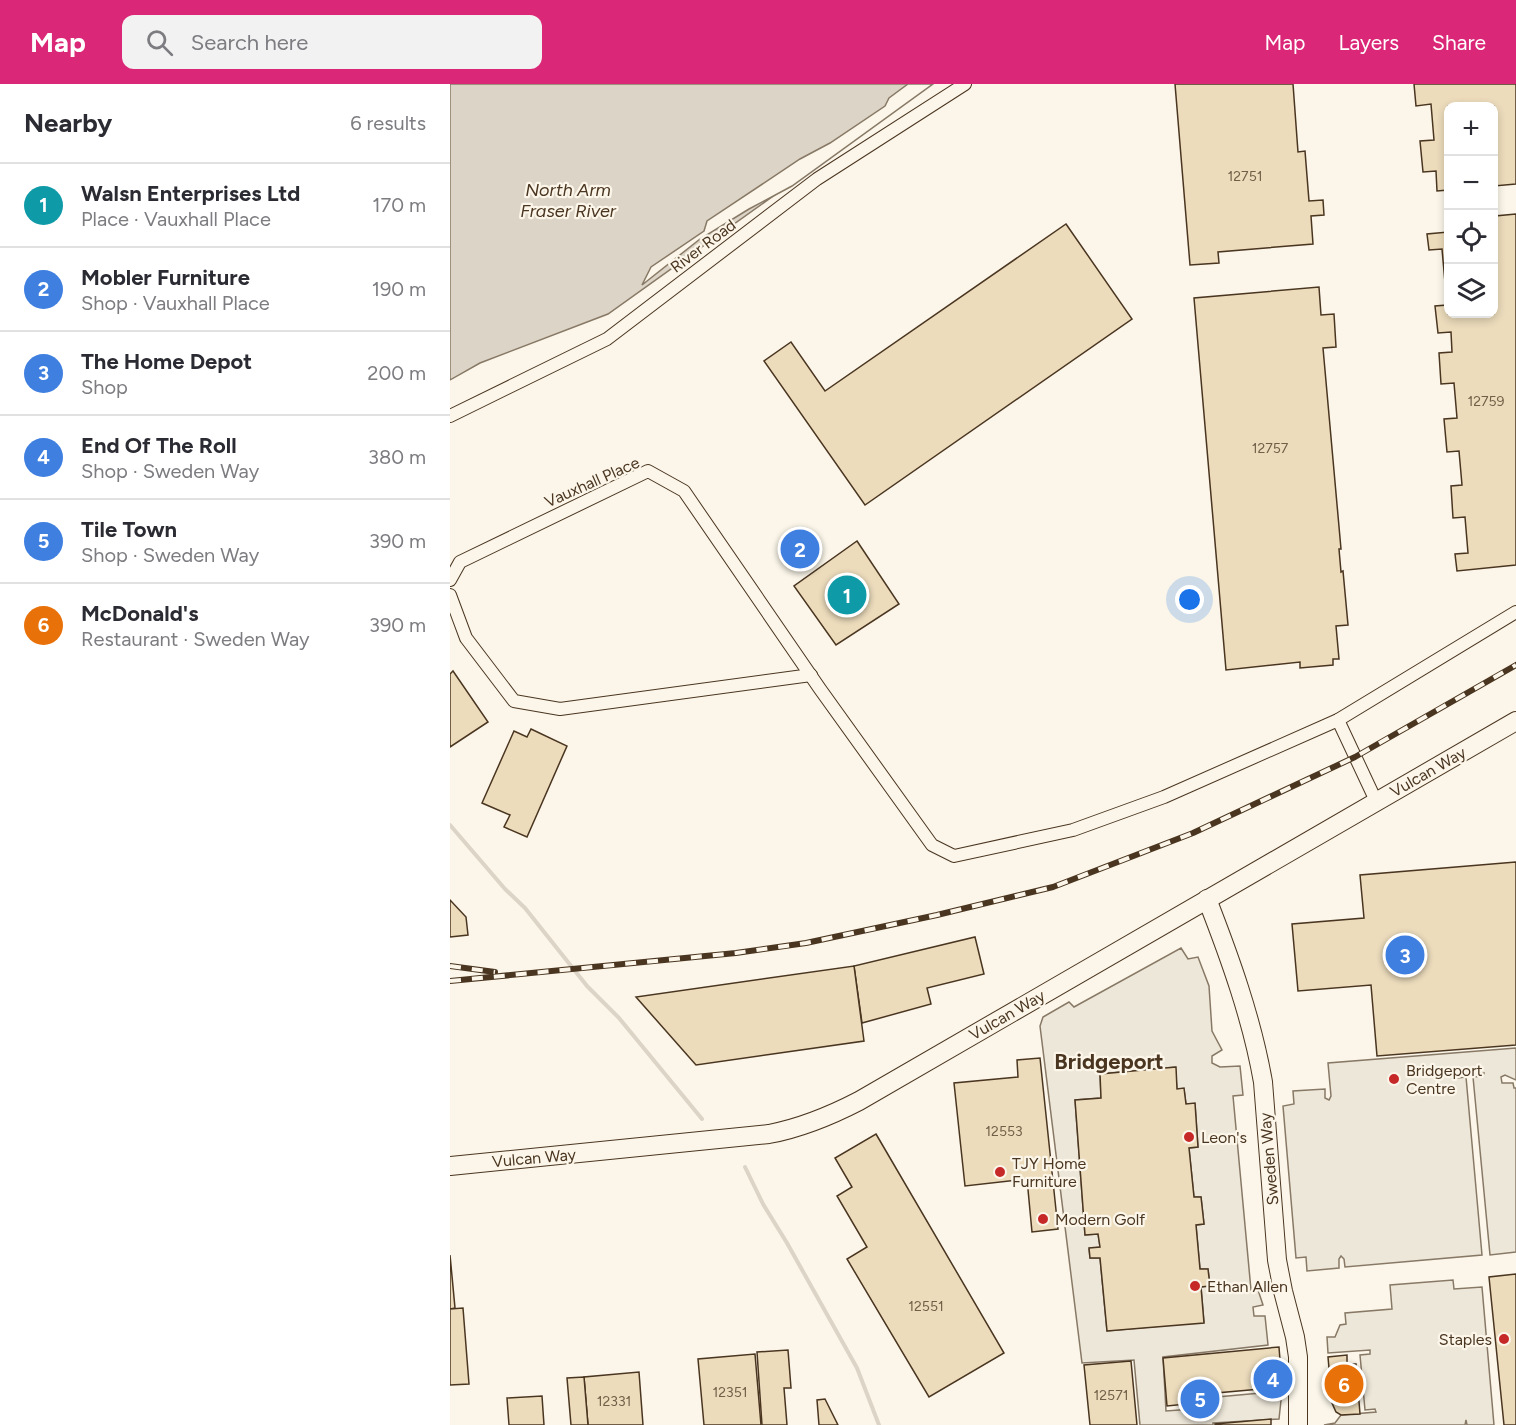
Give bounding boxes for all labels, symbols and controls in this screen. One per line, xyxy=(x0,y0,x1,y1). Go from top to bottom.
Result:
search box xyxy=(122,15,542,69)
text: Map xyxy=(30,25,86,59)
icon: search xyxy=(143,26,176,59)
text: Search here xyxy=(191,29,308,56)
text: Map xyxy=(1265,30,1305,55)
text: Layers xyxy=(1338,30,1399,55)
text: Share xyxy=(1432,30,1486,55)
map controls xyxy=(1444,102,1498,318)
button: + xyxy=(1444,102,1498,156)
text: Nearby xyxy=(24,107,112,139)
text: 6 results xyxy=(350,111,426,135)
button: − xyxy=(1444,156,1498,210)
house number: 12751 xyxy=(1228,168,1262,185)
water label: North Arm Fraser River xyxy=(520,179,617,222)
text: Walsn Enterprises Ltd xyxy=(81,180,300,207)
text: 1 xyxy=(39,193,48,217)
text: 170 m xyxy=(372,193,426,217)
text: Place · Vauxhall Place xyxy=(81,207,271,231)
button: locate xyxy=(1444,210,1498,264)
street label: River Road xyxy=(667,215,739,277)
text: Mobler Furniture xyxy=(81,264,250,291)
button: layers xyxy=(1444,264,1498,318)
text: 2 xyxy=(38,277,49,301)
text: 190 m xyxy=(372,277,426,301)
text: Shop · Vauxhall Place xyxy=(81,291,270,315)
text: The Home Depot xyxy=(81,348,252,375)
text: 3 xyxy=(38,361,49,385)
text: 200 m xyxy=(367,361,426,385)
text: Shop xyxy=(81,375,128,399)
house number: 12759 xyxy=(1467,393,1505,410)
text: End Of The Roll xyxy=(81,432,237,459)
house number: 12757 xyxy=(1252,440,1289,457)
text: 4 xyxy=(37,445,50,469)
text: 380 m xyxy=(368,445,426,469)
street label: Vauxhall Place xyxy=(542,453,642,511)
text: Shop · Sweden Way xyxy=(81,459,259,483)
text: Tile Town xyxy=(81,516,177,543)
pin: 2 xyxy=(780,526,820,572)
text: 5 xyxy=(38,529,49,553)
text: 390 m xyxy=(369,529,426,553)
text: Shop · Sweden Way xyxy=(81,543,259,567)
pin: 1 xyxy=(828,572,866,618)
your location xyxy=(1175,585,1204,614)
text: McDonald's xyxy=(81,600,198,627)
text: 6 xyxy=(38,613,49,637)
text: 390 m xyxy=(369,613,426,637)
text: Restaurant · Sweden Way xyxy=(81,627,310,651)
street label: Vulcan Way xyxy=(1387,742,1470,801)
pin: 3 xyxy=(1386,932,1424,978)
street label: Vulcan Way xyxy=(966,985,1049,1044)
district label: Bridgeport xyxy=(1054,1048,1164,1075)
place label: Bridgeport Centre xyxy=(1406,1061,1483,1098)
marker: Bridgeport Centre xyxy=(1387,1072,1401,1086)
street label: Sweden Way xyxy=(1255,1111,1283,1206)
house number: 12553 xyxy=(985,1123,1023,1140)
place label: Leon's xyxy=(1201,1128,1247,1147)
marker: Leon's xyxy=(1182,1130,1196,1144)
street label: Vulcan Way xyxy=(491,1145,577,1171)
place label: TJY Home Furniture xyxy=(1012,1154,1087,1191)
marker: TJY Home Furniture xyxy=(993,1165,1007,1179)
place label: Modern Golf xyxy=(1055,1210,1145,1229)
marker: Modern Golf xyxy=(1036,1212,1050,1226)
place label: Ethan Allen xyxy=(1207,1277,1288,1296)
marker: Ethan Allen xyxy=(1188,1279,1202,1293)
house number: 12551 xyxy=(908,1298,944,1315)
place label: Staples xyxy=(1439,1330,1492,1349)
marker: Staples xyxy=(1497,1332,1511,1346)
pin: 4 xyxy=(1254,1356,1292,1402)
pin: 6 xyxy=(1324,1362,1364,1406)
pin: 5 xyxy=(1180,1376,1220,1422)
house number: 12351 xyxy=(712,1384,748,1401)
house number: 12571 xyxy=(1094,1387,1128,1404)
house number: 12331 xyxy=(597,1393,631,1410)

